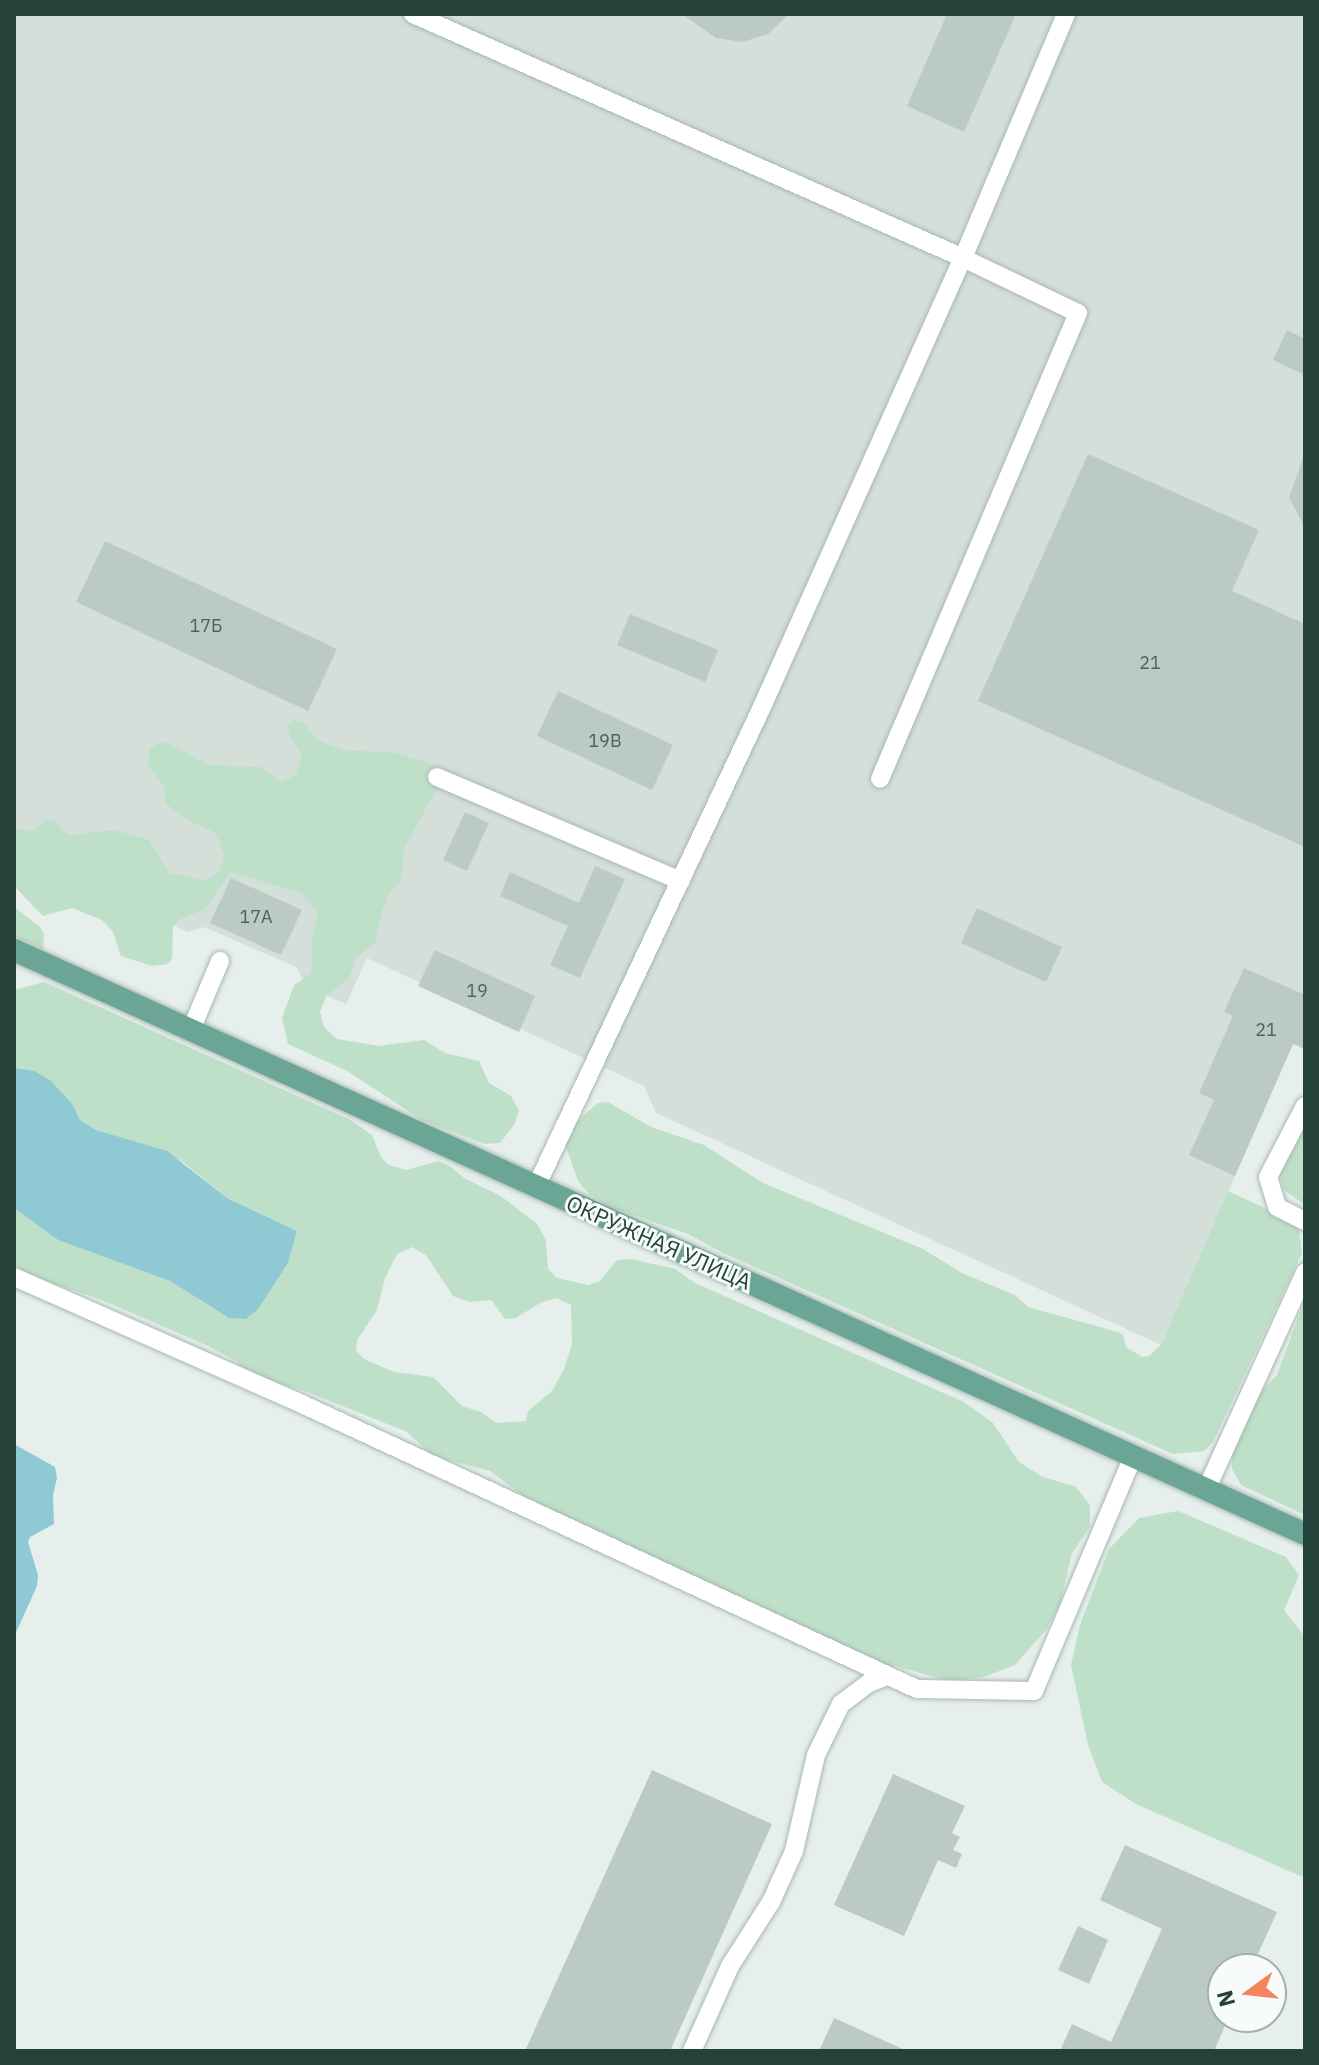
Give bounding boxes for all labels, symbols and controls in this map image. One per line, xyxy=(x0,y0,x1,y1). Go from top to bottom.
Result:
house number: 17Б xyxy=(189,615,223,637)
house number: 21 xyxy=(1139,652,1161,674)
house number: 19В xyxy=(588,730,622,752)
house number: 17А xyxy=(239,906,273,928)
house number: 19 xyxy=(466,980,488,1002)
house number: 21 xyxy=(1255,1019,1277,1041)
street label: ОКРУЖНАЯ УЛИЦА xyxy=(562,1189,756,1295)
north arrow xyxy=(1207,1953,1287,2033)
text: N xyxy=(1209,1987,1241,2010)

